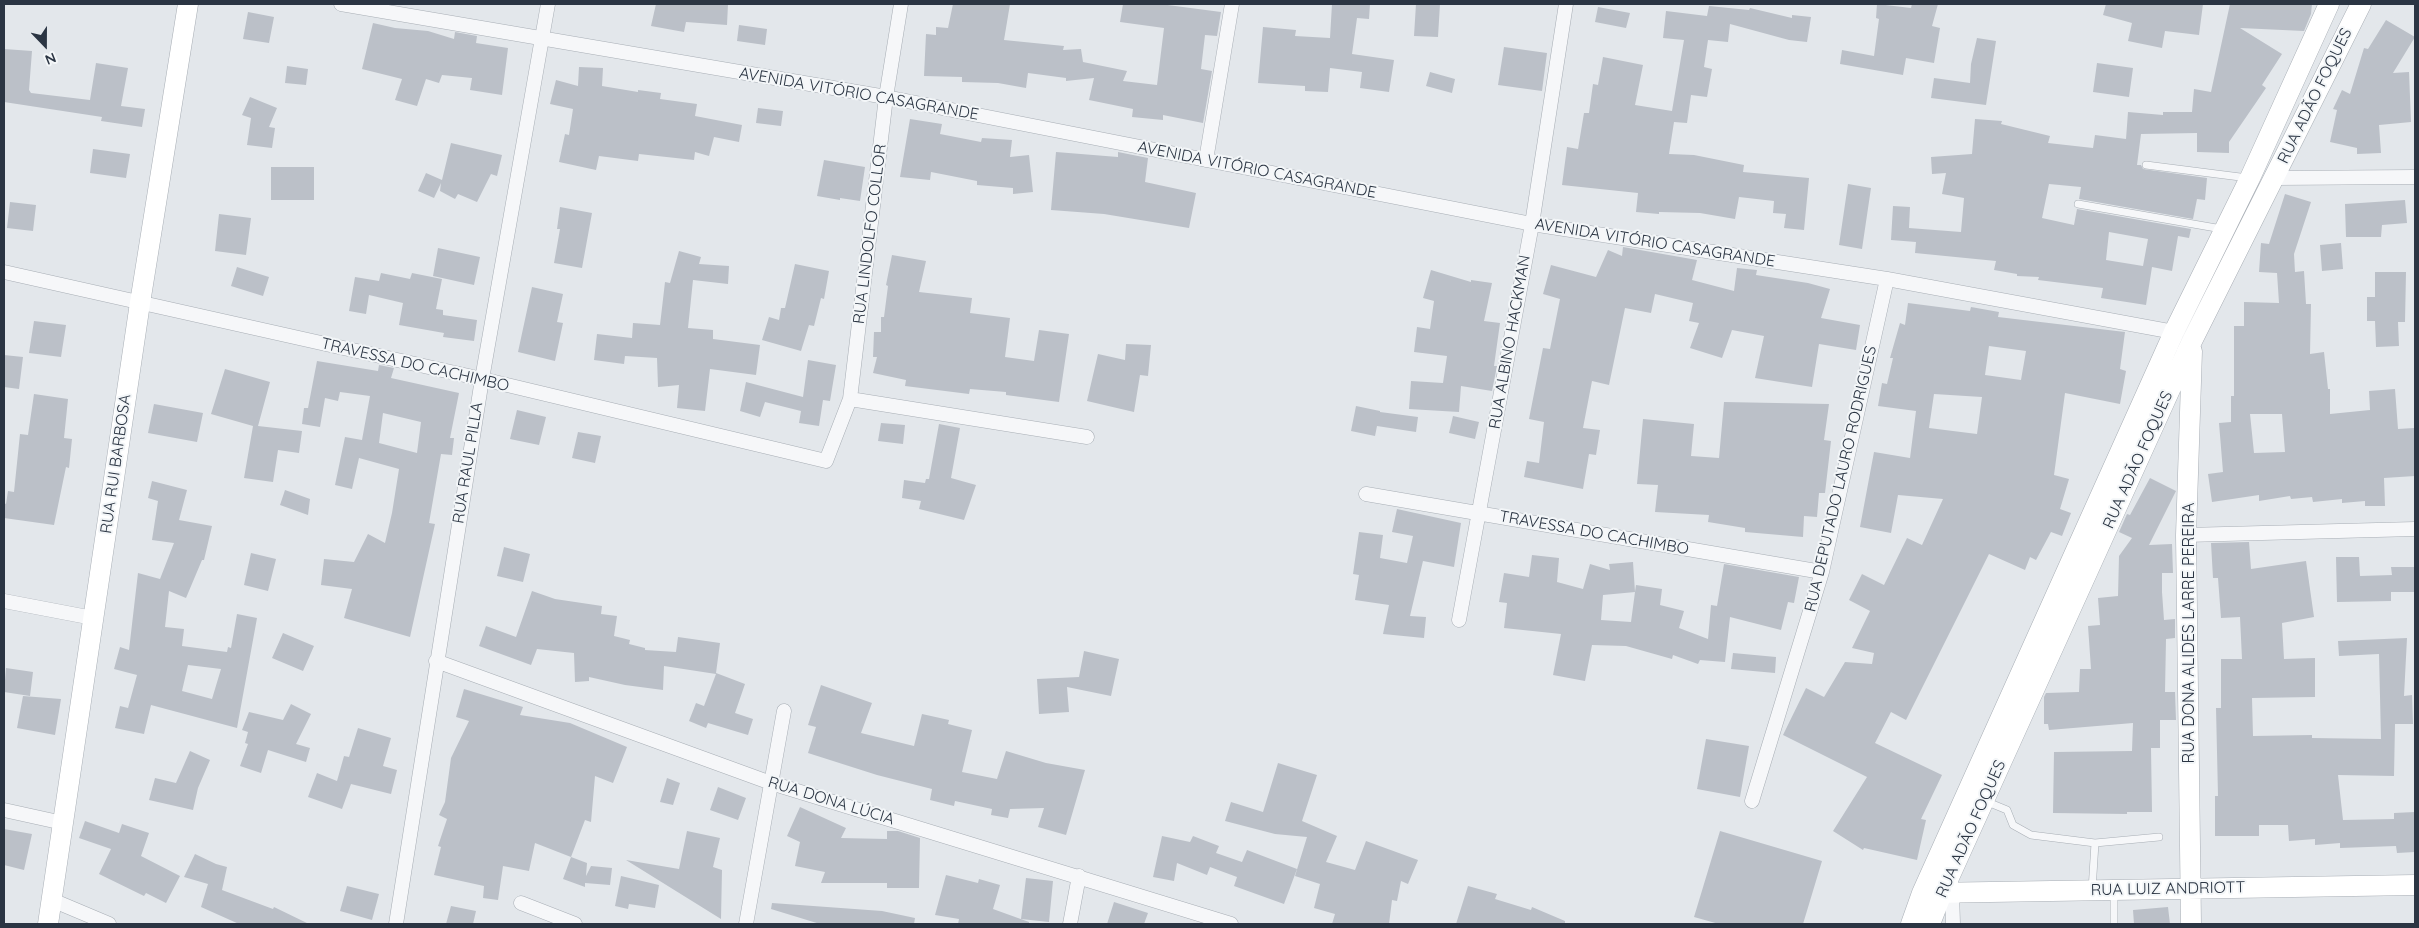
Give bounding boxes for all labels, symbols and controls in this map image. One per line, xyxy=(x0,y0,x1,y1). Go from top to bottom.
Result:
north arrow xyxy=(20,20,70,70)
street label: RUA ADÃO FOQUES xyxy=(2274,25,2356,167)
text: N xyxy=(42,49,59,69)
street label: AVENIDA VITÓRIO CASAGRANDE xyxy=(738,63,980,125)
street label: AVENIDA VITÓRIO CASAGRANDE xyxy=(1136,137,1378,203)
street label: RUA LINDOLFO COLLOR xyxy=(849,143,891,325)
street label: AVENIDA VITÓRIO CASAGRANDE xyxy=(1534,215,1776,271)
street label: RUA ALBINO HACKMAN xyxy=(1485,253,1535,431)
street label: TRAVESSA DO CACHIMBO xyxy=(319,334,511,396)
street label: RUA DEPUTADO LAURO RODRIGUES xyxy=(1801,344,1881,614)
street label: RUA ADÃO FOQUES xyxy=(2099,388,2177,532)
street label: RUA RUI BARBOSA xyxy=(97,393,135,535)
street label: RUA RAUL PILLA xyxy=(449,401,487,525)
street label: RUA DONA ALIDES LARRE PEREIRA xyxy=(2179,503,2199,763)
street label: TRAVESSA DO CACHIMBO xyxy=(1498,507,1690,559)
street label: RUA ADÃO FOQUES xyxy=(1932,757,2010,901)
street label: RUA DONA LÚCIA xyxy=(765,773,897,829)
street label: RUA LUIZ ANDRIOTT xyxy=(2090,878,2246,900)

